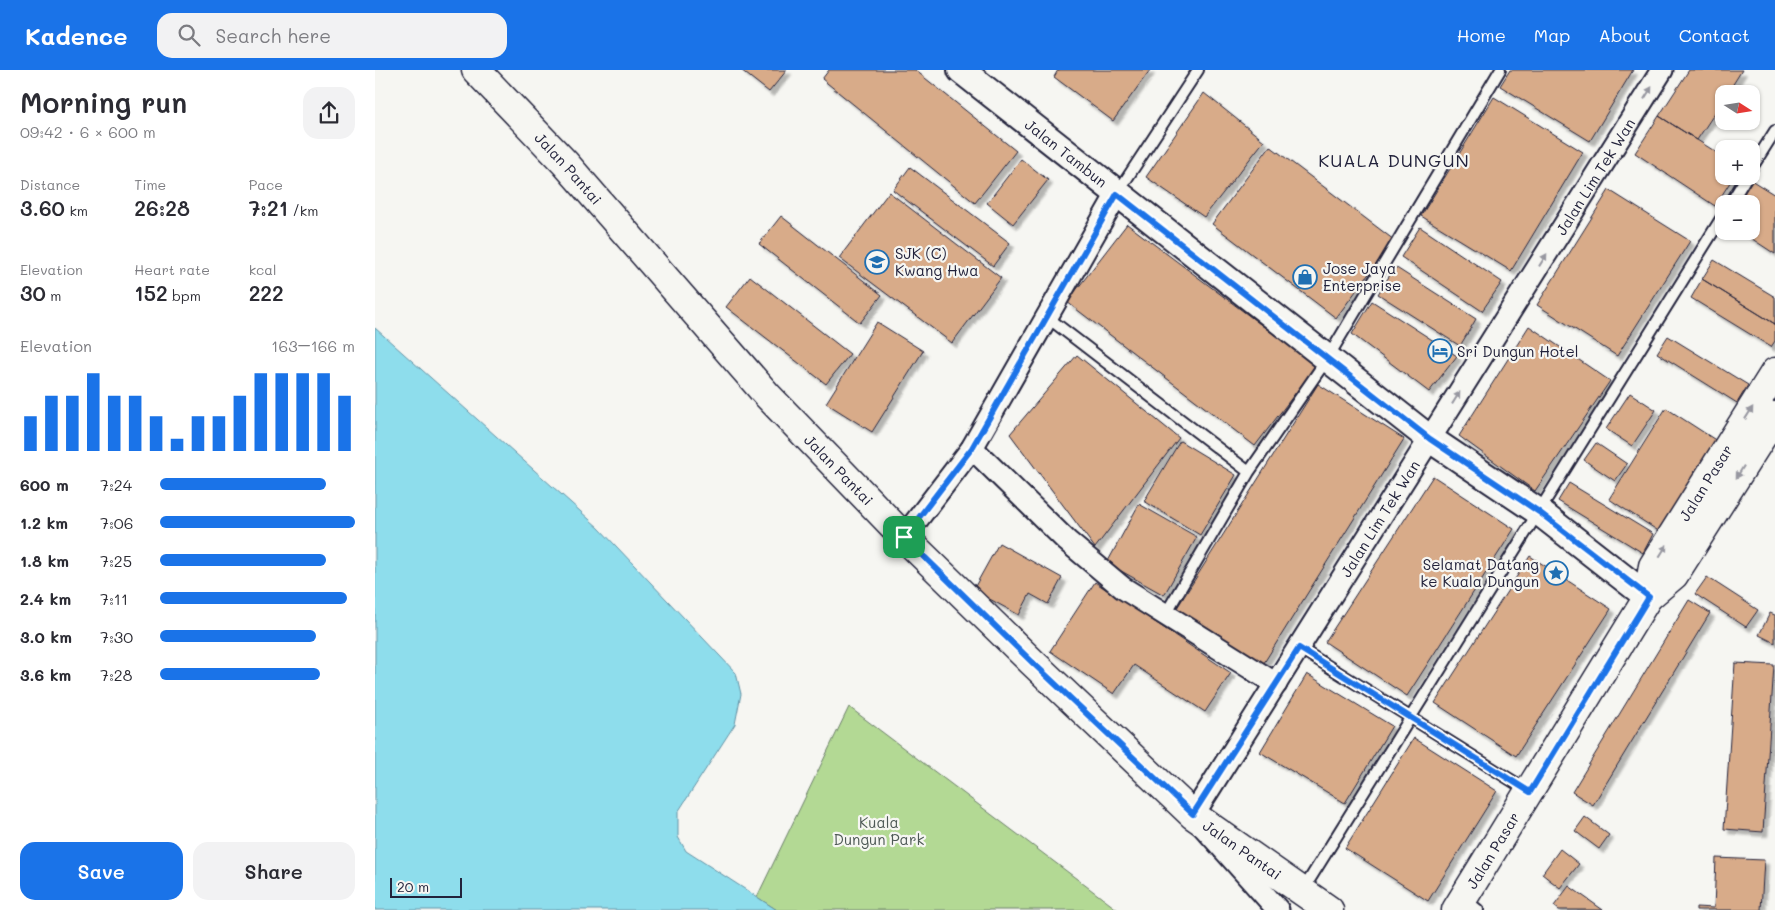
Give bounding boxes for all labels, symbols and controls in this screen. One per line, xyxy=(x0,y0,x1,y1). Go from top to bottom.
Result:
search box xyxy=(157,13,507,58)
text: Kadence xyxy=(25,20,127,51)
icon: search xyxy=(175,21,203,49)
text: Search here xyxy=(215,23,331,48)
text: Home xyxy=(1457,23,1506,47)
text: Map xyxy=(1534,23,1570,47)
text: About xyxy=(1598,23,1651,47)
text: Contact xyxy=(1679,23,1750,47)
text: Morning run xyxy=(20,84,187,120)
north arrow xyxy=(1715,85,1760,130)
map controls xyxy=(1715,85,1760,240)
button: share xyxy=(303,87,355,139)
one-way arrow xyxy=(1643,87,1652,100)
street label: Jalan Tambun xyxy=(1021,114,1112,192)
street label: Jalan Lim Tek Wan xyxy=(1551,114,1639,239)
text: 09:42 · 6 × 600 m xyxy=(20,121,156,142)
street label: Jalan Pantai xyxy=(531,128,607,209)
button: + xyxy=(1715,140,1760,185)
district label: KUALA DUNGUN xyxy=(1318,148,1470,172)
text: Distance xyxy=(20,175,80,194)
text: Time xyxy=(134,175,166,194)
text: Pace xyxy=(249,175,283,194)
text: 3.60 xyxy=(20,194,65,221)
text: 26:28 xyxy=(134,194,190,221)
text: 7:21 xyxy=(249,194,288,221)
button: − xyxy=(1715,195,1760,240)
text: km xyxy=(65,201,88,220)
text: /km xyxy=(288,201,318,220)
place label: SJK (C) Kwang Hwa xyxy=(895,243,979,280)
school or university icon: SJK (C) Kwang Hwa xyxy=(864,249,890,275)
one-way arrow xyxy=(1538,254,1547,267)
place label: Jose Jaya Enterprise xyxy=(1323,258,1401,295)
text: Elevation xyxy=(20,260,83,279)
text: Heart rate xyxy=(134,260,210,279)
text: kcal xyxy=(249,260,277,279)
shop icon: Jose Jaya Enterprise xyxy=(1292,264,1318,290)
text: 30 xyxy=(20,279,46,306)
text: 152 xyxy=(134,279,168,306)
text: 222 xyxy=(249,279,284,306)
text: m xyxy=(46,286,61,305)
text: bpm xyxy=(168,286,201,305)
text: Elevation xyxy=(20,335,92,356)
text: 163–166 m xyxy=(271,335,355,356)
hotel icon: Sri Dungun Hotel xyxy=(1427,338,1453,364)
place label: Sri Dungun Hotel xyxy=(1457,341,1578,361)
one-way arrow xyxy=(1451,391,1461,404)
one-way arrow xyxy=(1744,407,1754,420)
street label: Jalan Pantai xyxy=(800,430,878,509)
street label: Jalan Pasar xyxy=(1674,441,1737,525)
street label: Jalan Lim Tek Wan xyxy=(1335,456,1424,581)
one-way arrow xyxy=(1735,465,1744,479)
text: 600 m xyxy=(20,474,69,495)
text: 7:24 xyxy=(100,474,132,495)
text: 1.2 km xyxy=(20,512,68,533)
text: 7:06 xyxy=(100,512,133,533)
pin xyxy=(883,516,925,558)
icon: arrive xyxy=(890,523,918,551)
one-way arrow xyxy=(1658,545,1668,558)
text: 1.8 km xyxy=(20,550,69,571)
text: 7:25 xyxy=(100,550,132,571)
place label: Selamat Datang ke Kuala Dungun xyxy=(1420,554,1539,591)
place icon: Selamat Datang ke Kuala Dungun xyxy=(1543,560,1569,586)
text: 2.4 km xyxy=(20,588,71,609)
text: 7:11 xyxy=(100,588,128,609)
text: 3.0 km xyxy=(20,626,72,647)
text: 7:30 xyxy=(100,626,133,647)
text: 3.6 km xyxy=(20,664,71,685)
text: 7:28 xyxy=(100,664,132,685)
street label: Jalan Pasar xyxy=(1461,808,1524,892)
park label: Kuala Dungun Park xyxy=(834,812,924,849)
street label: Jalan Pantai xyxy=(1199,815,1286,884)
button: Save xyxy=(20,842,183,900)
button: Share xyxy=(193,842,355,900)
scale bar xyxy=(390,875,463,898)
text: 20 m xyxy=(397,877,429,896)

